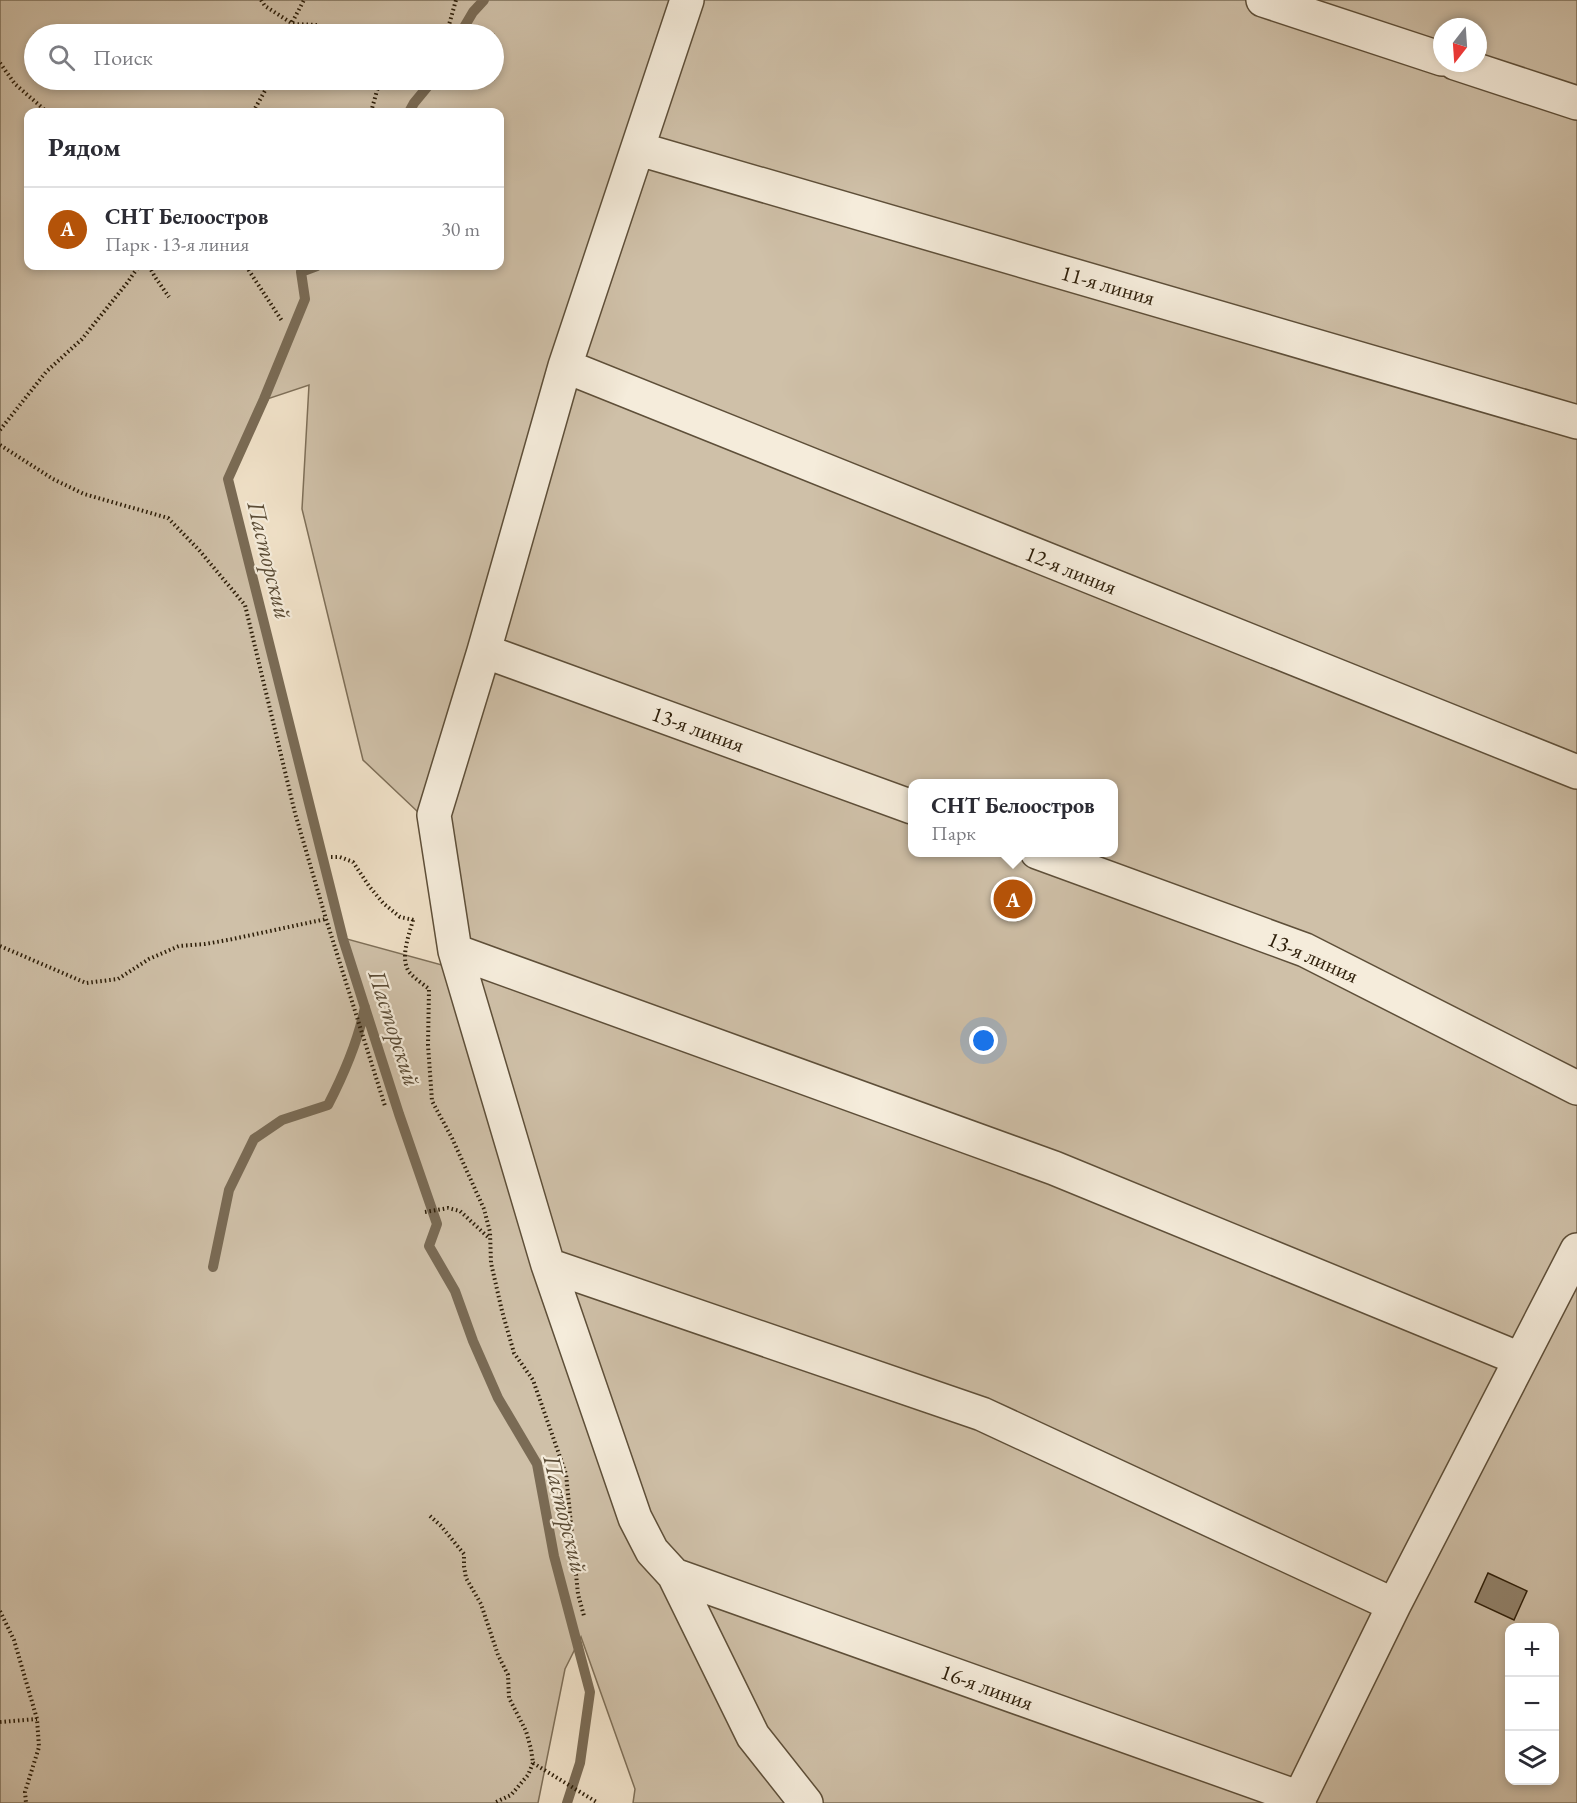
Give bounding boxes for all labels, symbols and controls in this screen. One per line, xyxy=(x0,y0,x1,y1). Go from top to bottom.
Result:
north arrow xyxy=(1433,18,1487,72)
search box xyxy=(24,24,504,90)
icon: search xyxy=(45,41,78,74)
text: Поиск xyxy=(93,43,153,72)
text: Рядом xyxy=(48,130,121,164)
text: СНТ Белоостров xyxy=(105,202,268,231)
text: A xyxy=(60,216,75,242)
text: 30 m xyxy=(441,216,480,242)
text: Парк · 13-я линия xyxy=(105,231,249,257)
street label: 11-я линия xyxy=(1058,258,1159,312)
water label: Пасторский xyxy=(240,497,300,622)
street label: 12-я линия xyxy=(1021,538,1121,602)
street label: 13-я линия xyxy=(648,699,748,759)
popup xyxy=(908,779,1118,857)
text: СНТ Белоостров xyxy=(931,791,1095,820)
text: Парк xyxy=(931,820,976,846)
pin: A xyxy=(994,876,1032,922)
street label: 13-я линия xyxy=(1263,924,1363,990)
water label: Пасторский xyxy=(361,965,428,1090)
your location xyxy=(969,1026,998,1055)
water label: Пасторский xyxy=(536,1451,596,1576)
map controls xyxy=(1505,1623,1559,1785)
button: + xyxy=(1505,1623,1559,1677)
street label: 16-я линия xyxy=(937,1657,1037,1717)
button: − xyxy=(1505,1677,1559,1731)
button: layers xyxy=(1505,1731,1559,1785)

